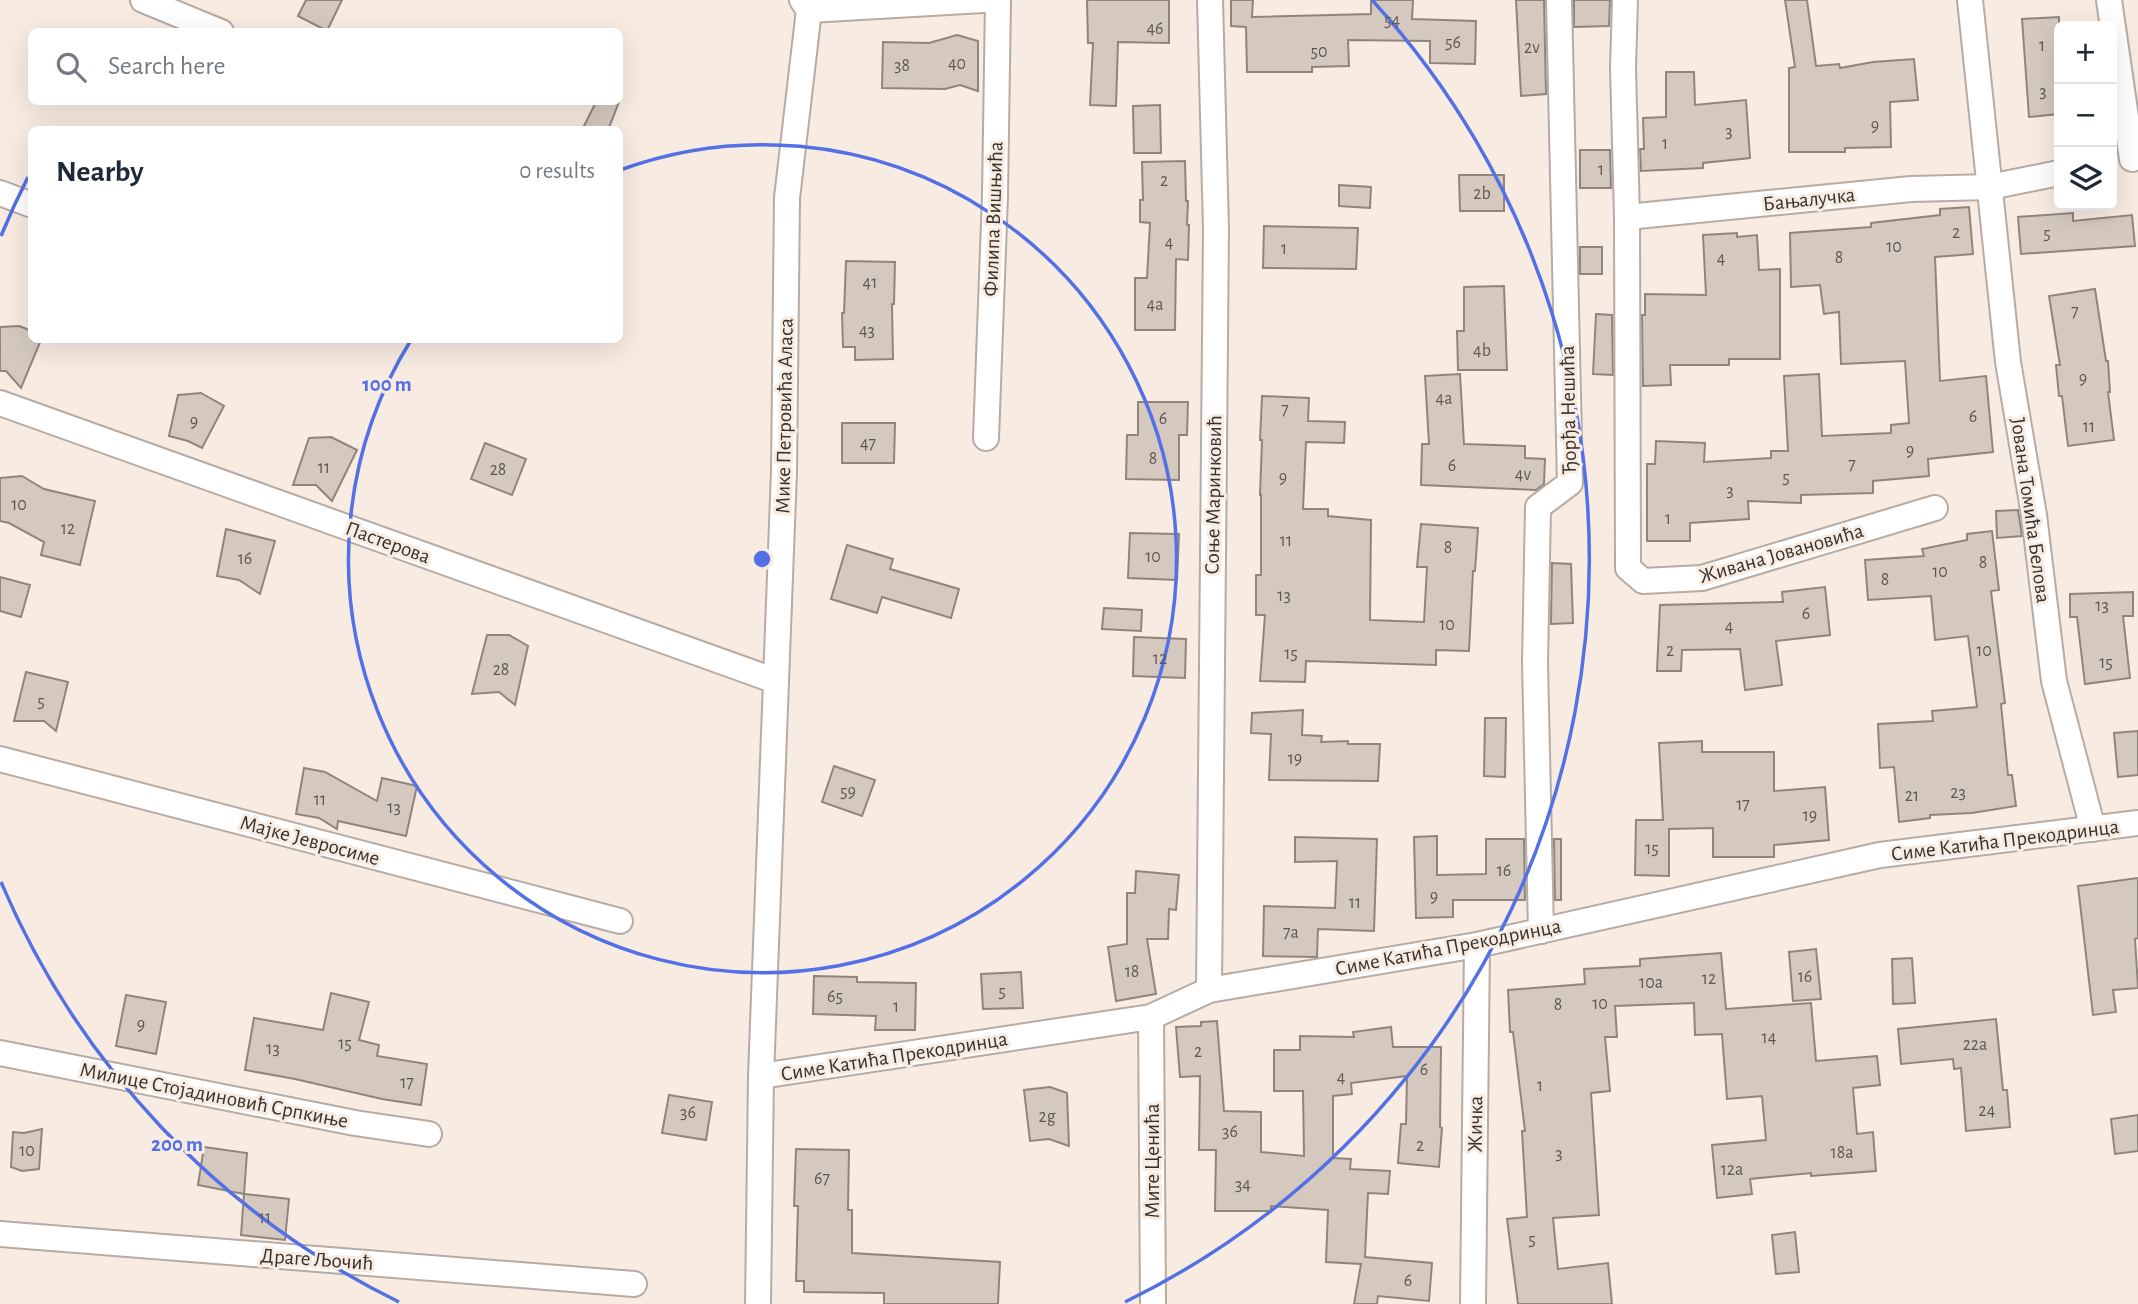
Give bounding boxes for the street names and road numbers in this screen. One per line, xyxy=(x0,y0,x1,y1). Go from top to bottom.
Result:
street label: Филипа Вишњића xyxy=(980,141,1007,297)
street label: Бањалучка xyxy=(1762,184,1857,215)
street label: Мике Петровића Аласа xyxy=(772,318,797,514)
street label: Ђорђа Нешића xyxy=(1557,345,1581,475)
street label: Соње Маринковић xyxy=(1202,415,1225,575)
street label: Јована Томића Белова xyxy=(2007,416,2054,605)
street label: Пастерова xyxy=(343,517,433,568)
street label: Живана Јовановића xyxy=(1697,520,1866,587)
street label: Мајке Јевросиме xyxy=(238,812,382,869)
street label: Симе Катића Прекодринца xyxy=(1890,816,2121,865)
street label: Симе Катића Прекодринца xyxy=(1333,915,1563,980)
street label: Симе Катића Прекодринца xyxy=(779,1028,1010,1085)
street label: Милице Стојадиновић Српкиње xyxy=(78,1059,350,1132)
street label: Жичка xyxy=(1465,1095,1486,1152)
street label: Мите Ценића xyxy=(1142,1103,1163,1219)
street label: Драге Љочић xyxy=(260,1245,374,1274)

